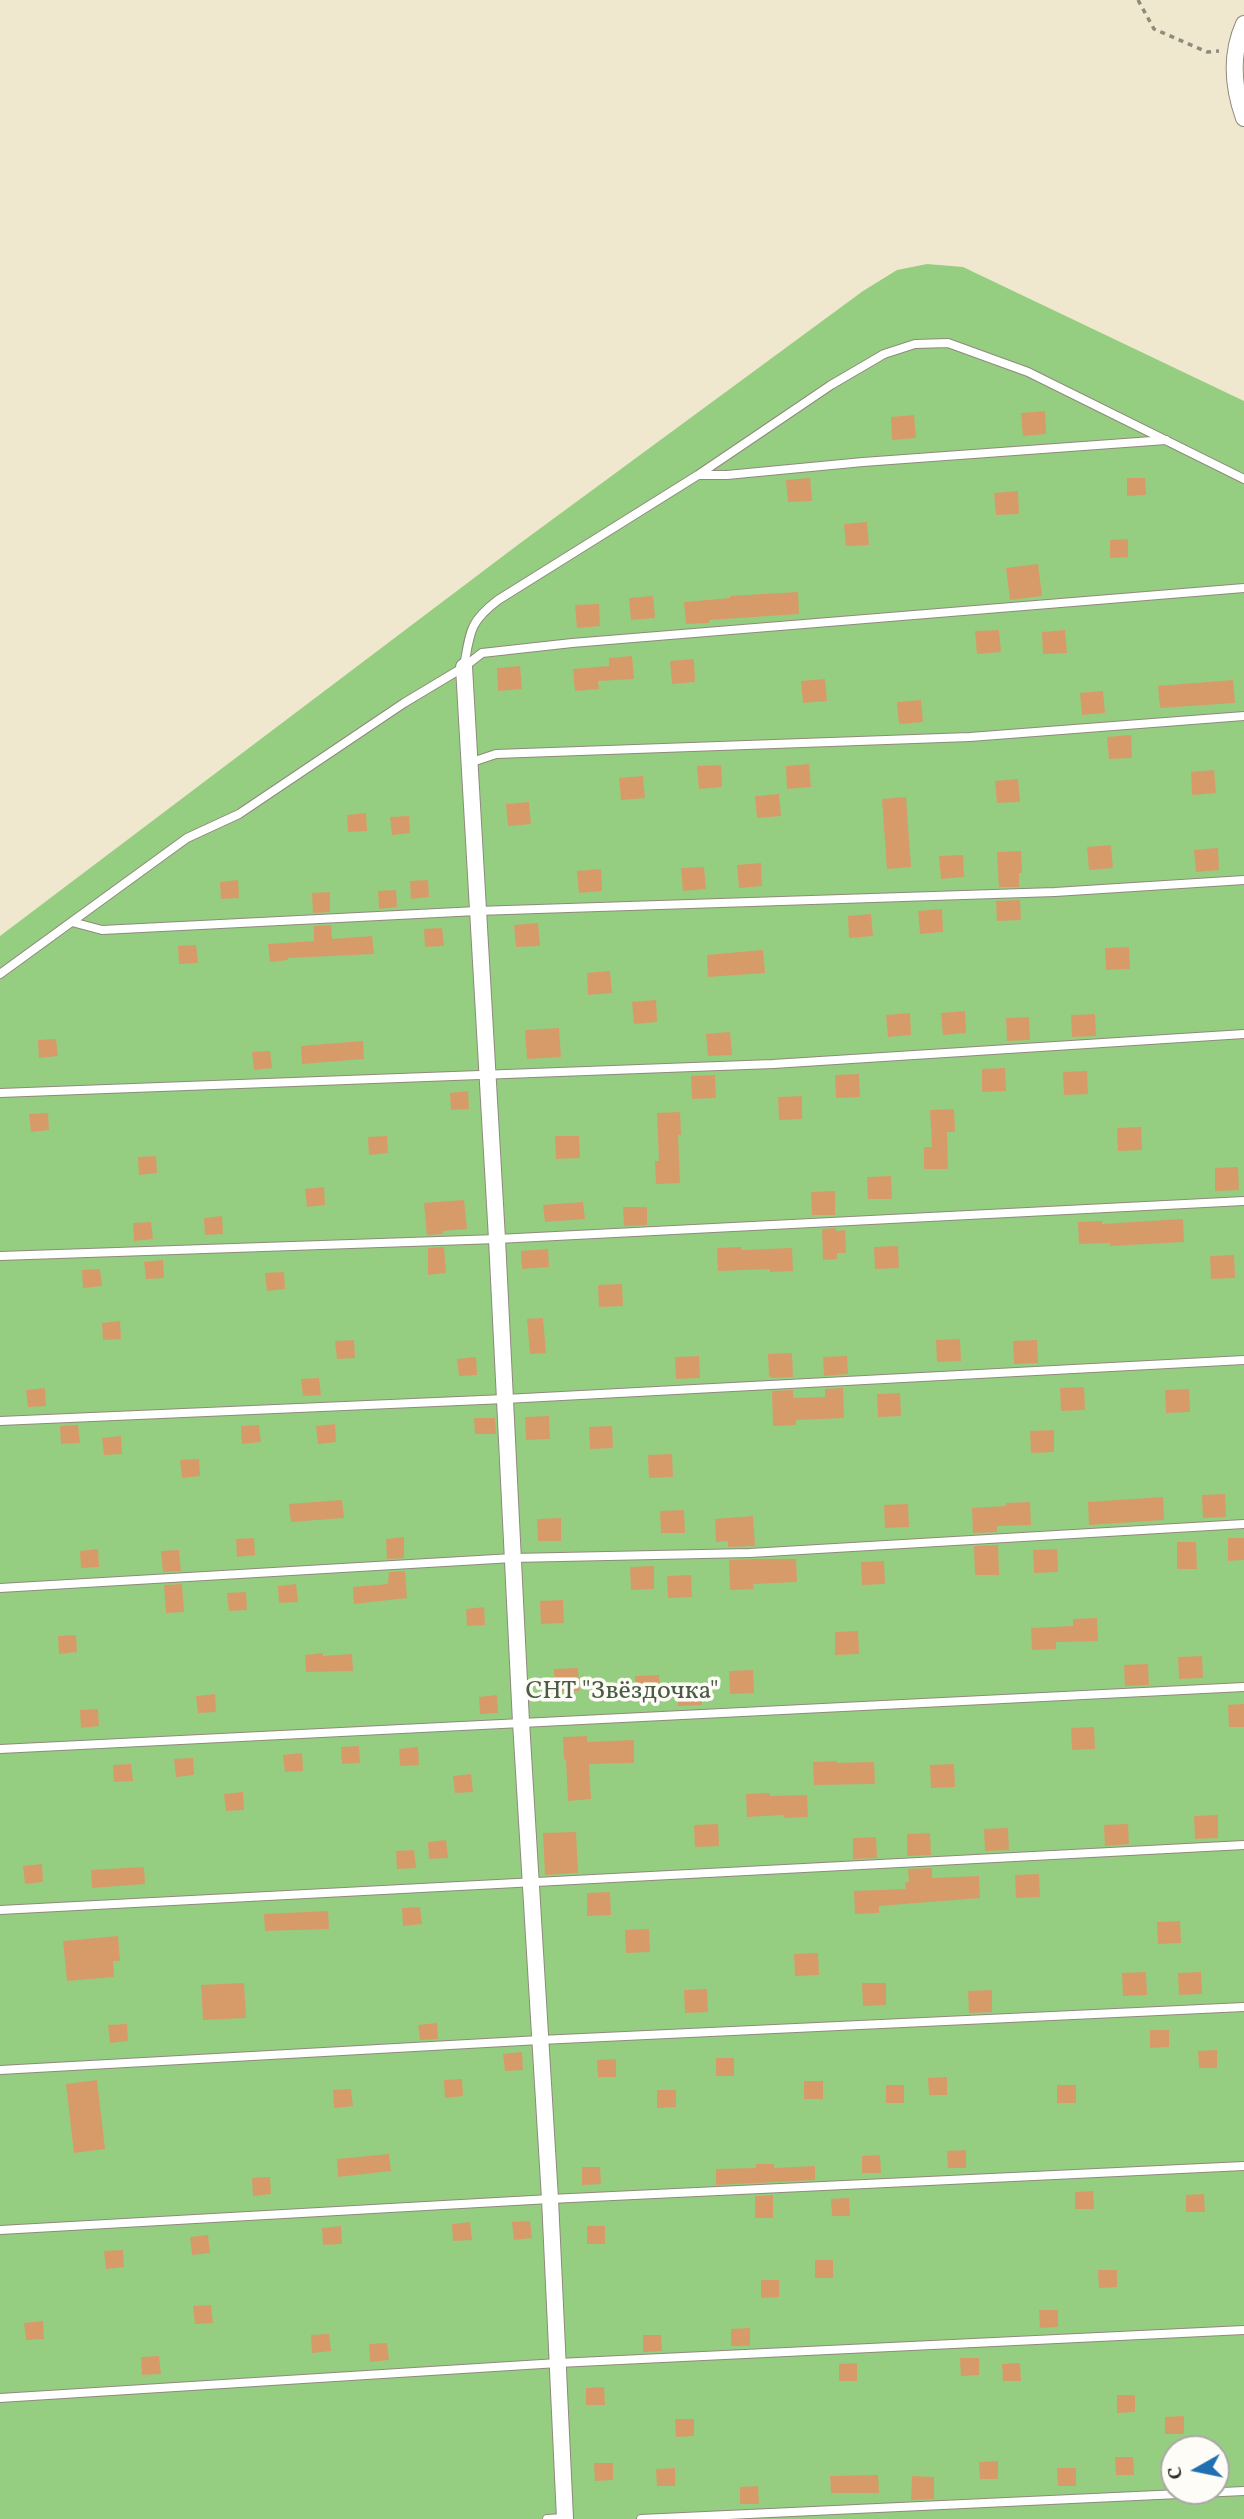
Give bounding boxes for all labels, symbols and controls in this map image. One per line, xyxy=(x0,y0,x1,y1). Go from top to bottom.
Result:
park label: СНТ "Звёздочка" xyxy=(525,1677,719,1709)
north arrow xyxy=(1160,2435,1230,2505)
text: С xyxy=(1162,2465,1190,2481)

